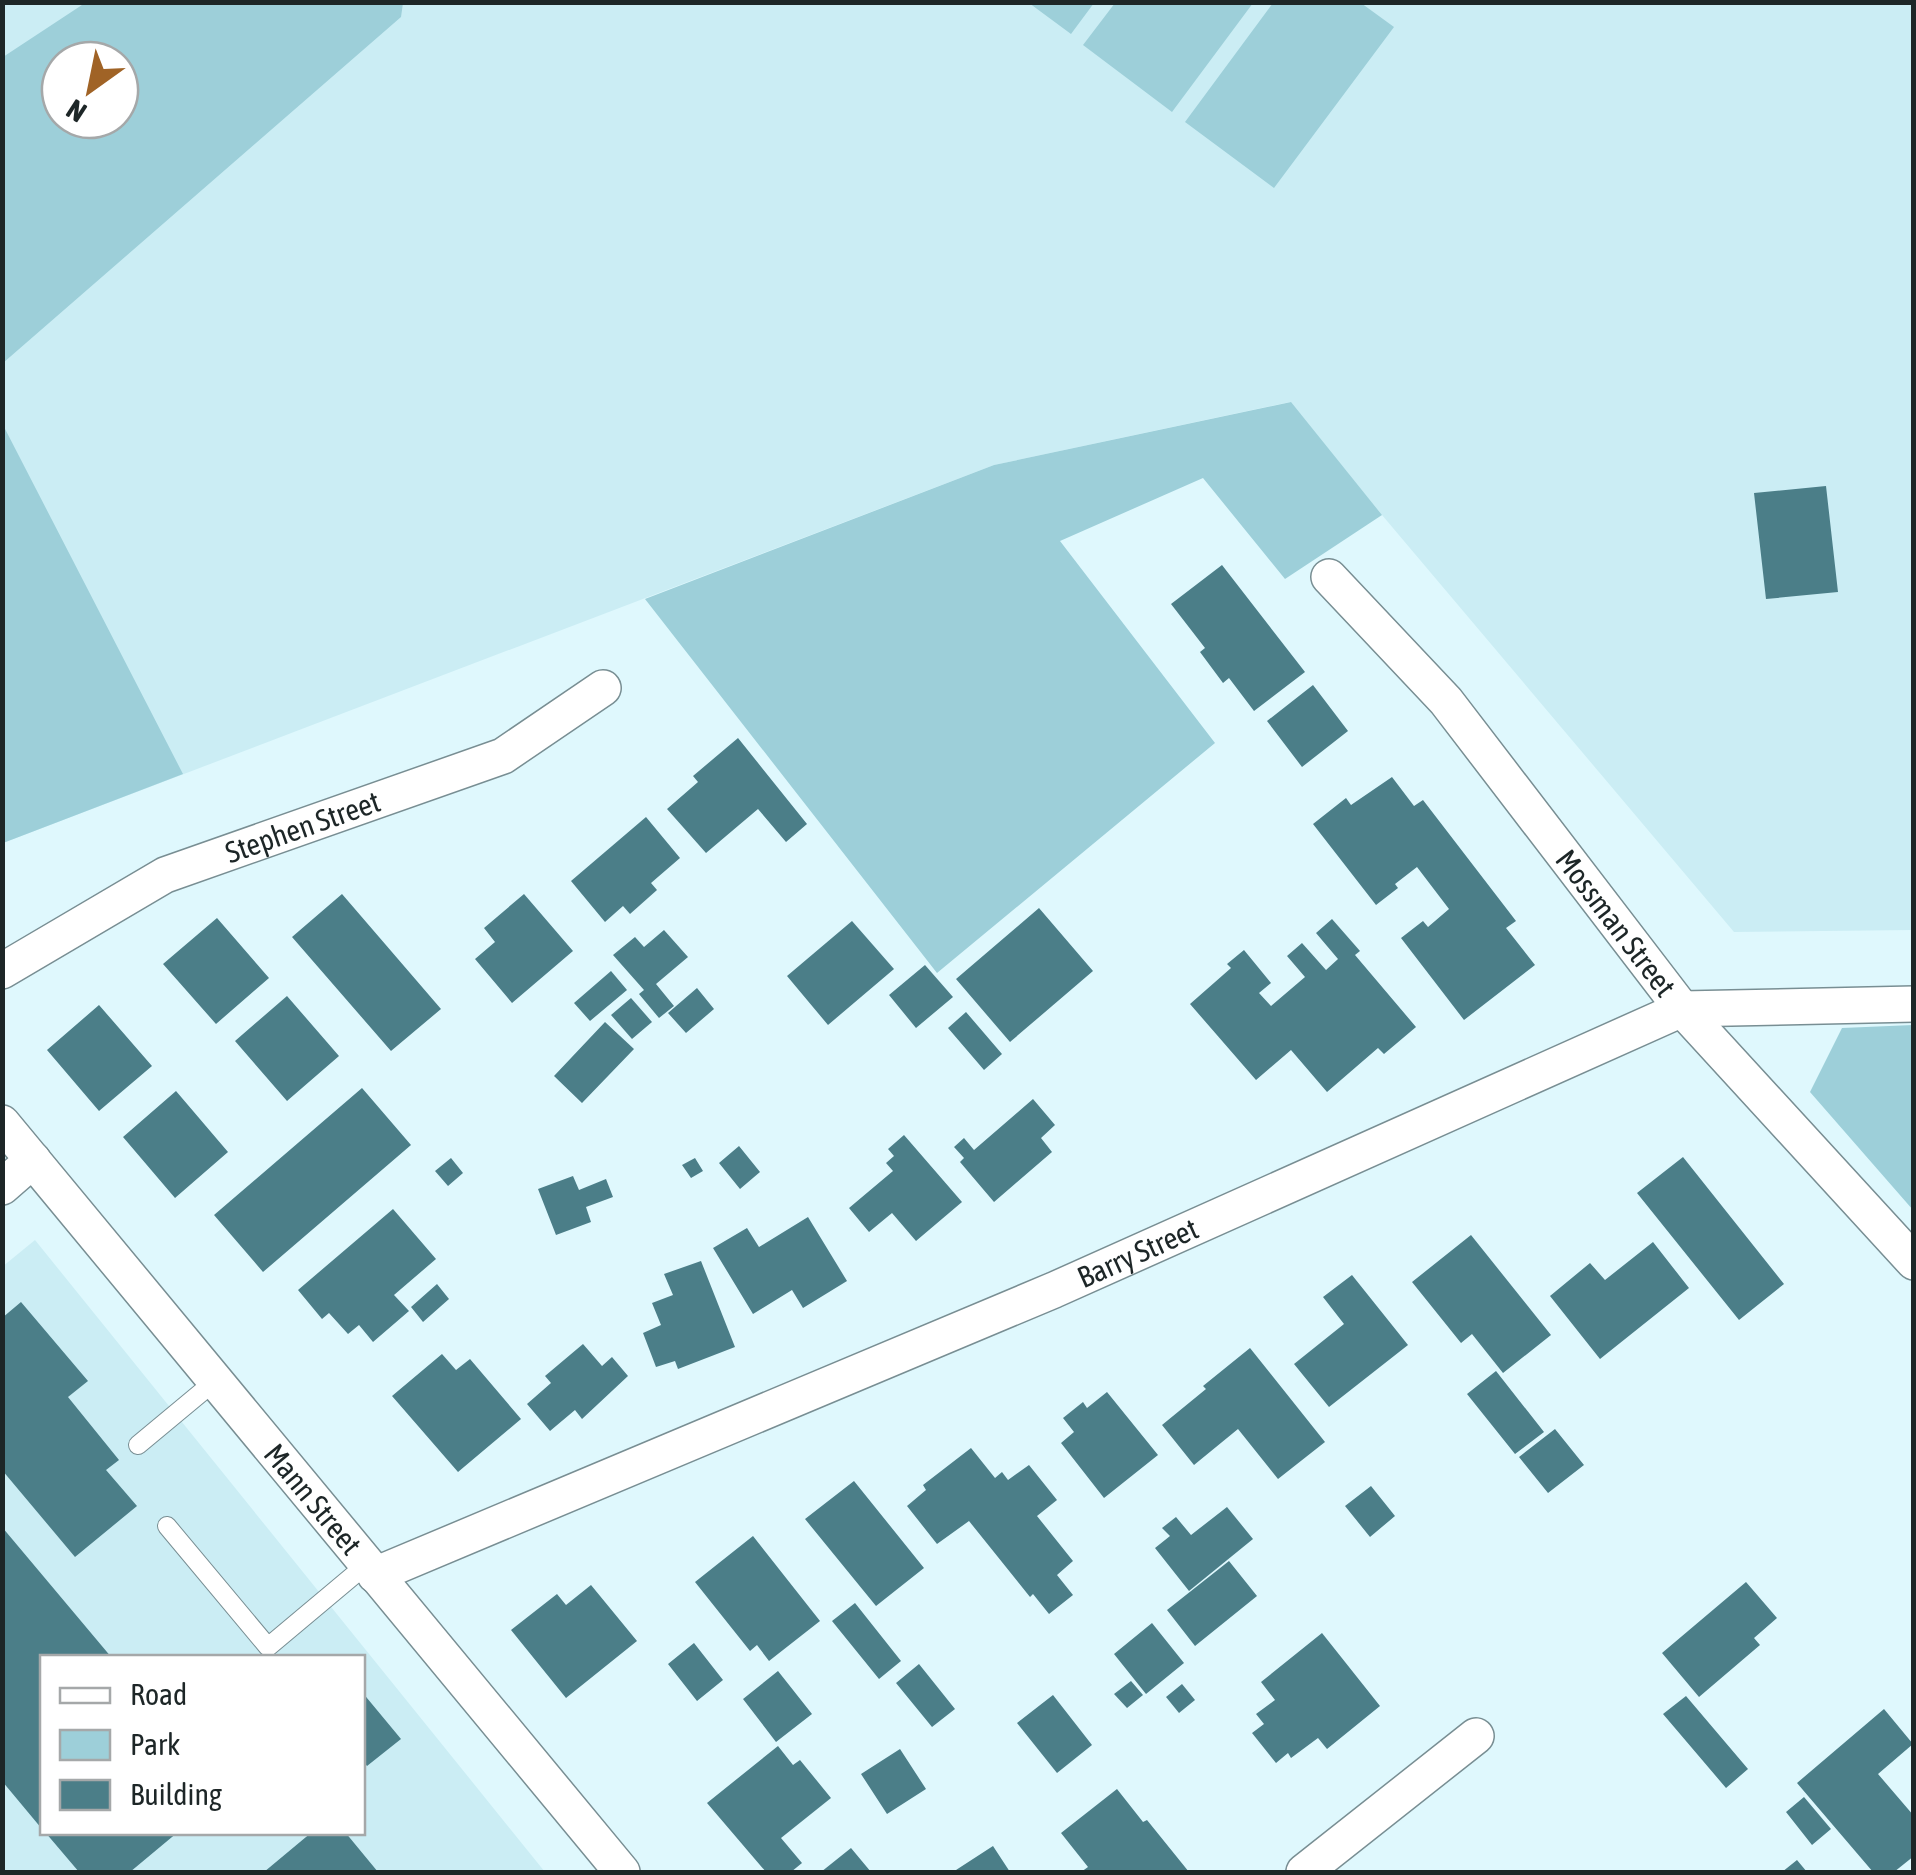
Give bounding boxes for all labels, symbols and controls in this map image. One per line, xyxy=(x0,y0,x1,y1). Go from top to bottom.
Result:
north arrow xyxy=(40,40,140,140)
text: N xyxy=(61,93,92,129)
street label: Stephen Street xyxy=(221,784,384,869)
street label: Mossman Street xyxy=(1549,843,1683,1003)
street label: Barry Street xyxy=(1072,1211,1203,1294)
street label: Mann Street xyxy=(258,1437,369,1561)
legend xyxy=(40,1655,365,1835)
text: Road xyxy=(130,1677,187,1711)
text: Park xyxy=(130,1727,180,1761)
text: Building xyxy=(130,1777,222,1811)

